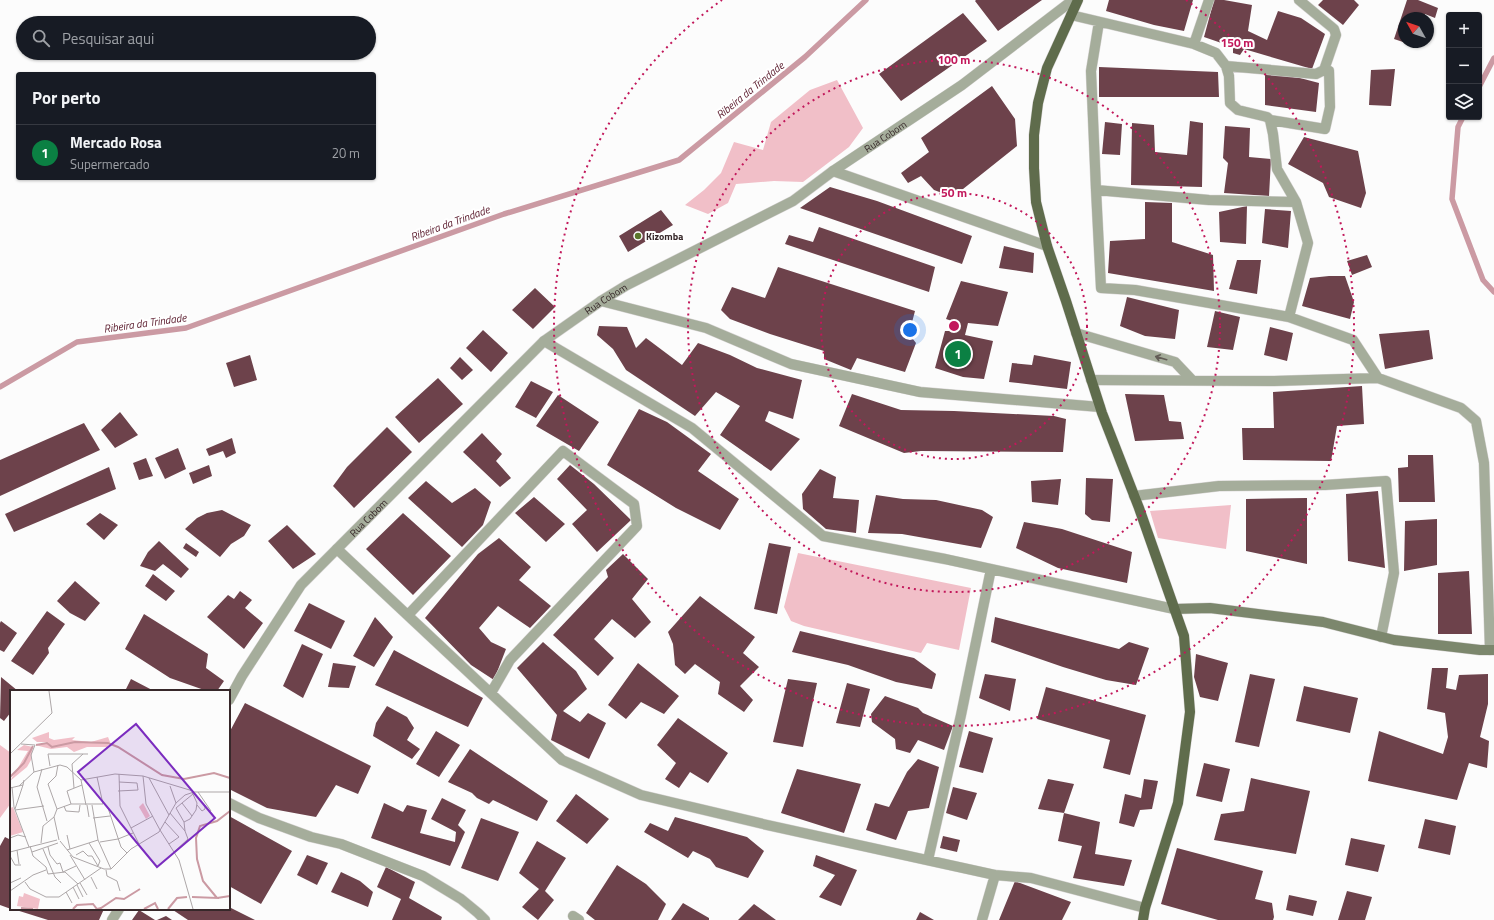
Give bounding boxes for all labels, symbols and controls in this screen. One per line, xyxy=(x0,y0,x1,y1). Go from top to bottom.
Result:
north arrow xyxy=(1398,12,1434,48)
map controls xyxy=(1446,12,1482,120)
button: + xyxy=(1446,12,1482,48)
search box xyxy=(16,16,376,60)
icon: search xyxy=(30,27,52,49)
text: Pesquisar aqui xyxy=(62,27,154,50)
text: 150 m xyxy=(1221,33,1253,52)
button: − xyxy=(1446,48,1482,84)
text: 100 m xyxy=(938,50,970,69)
water label: Ribeira da Trindade xyxy=(713,57,788,122)
button: layers xyxy=(1446,84,1482,120)
text: Por perto xyxy=(32,85,101,111)
street label: Rua Cobom xyxy=(861,117,910,156)
text: Mercado Rosa xyxy=(70,131,162,154)
text: 1 xyxy=(41,143,49,163)
text: 20 m xyxy=(332,143,360,163)
text: Supermercado xyxy=(70,154,150,174)
text: 50 m xyxy=(941,183,967,202)
water label: Ribeira da Trindade xyxy=(408,201,493,245)
place label: Kizomba xyxy=(646,229,683,244)
marker: Kizomba xyxy=(633,231,643,241)
street label: Rua Cobom xyxy=(582,280,630,318)
water label: Ribeira da Trindade xyxy=(103,309,188,337)
centre of rings xyxy=(947,319,961,333)
your location xyxy=(900,320,920,340)
pin: 1 xyxy=(945,339,971,369)
one-way arrow xyxy=(1155,354,1168,361)
street label: Rua Cobom xyxy=(346,495,391,540)
inset map xyxy=(10,690,230,910)

